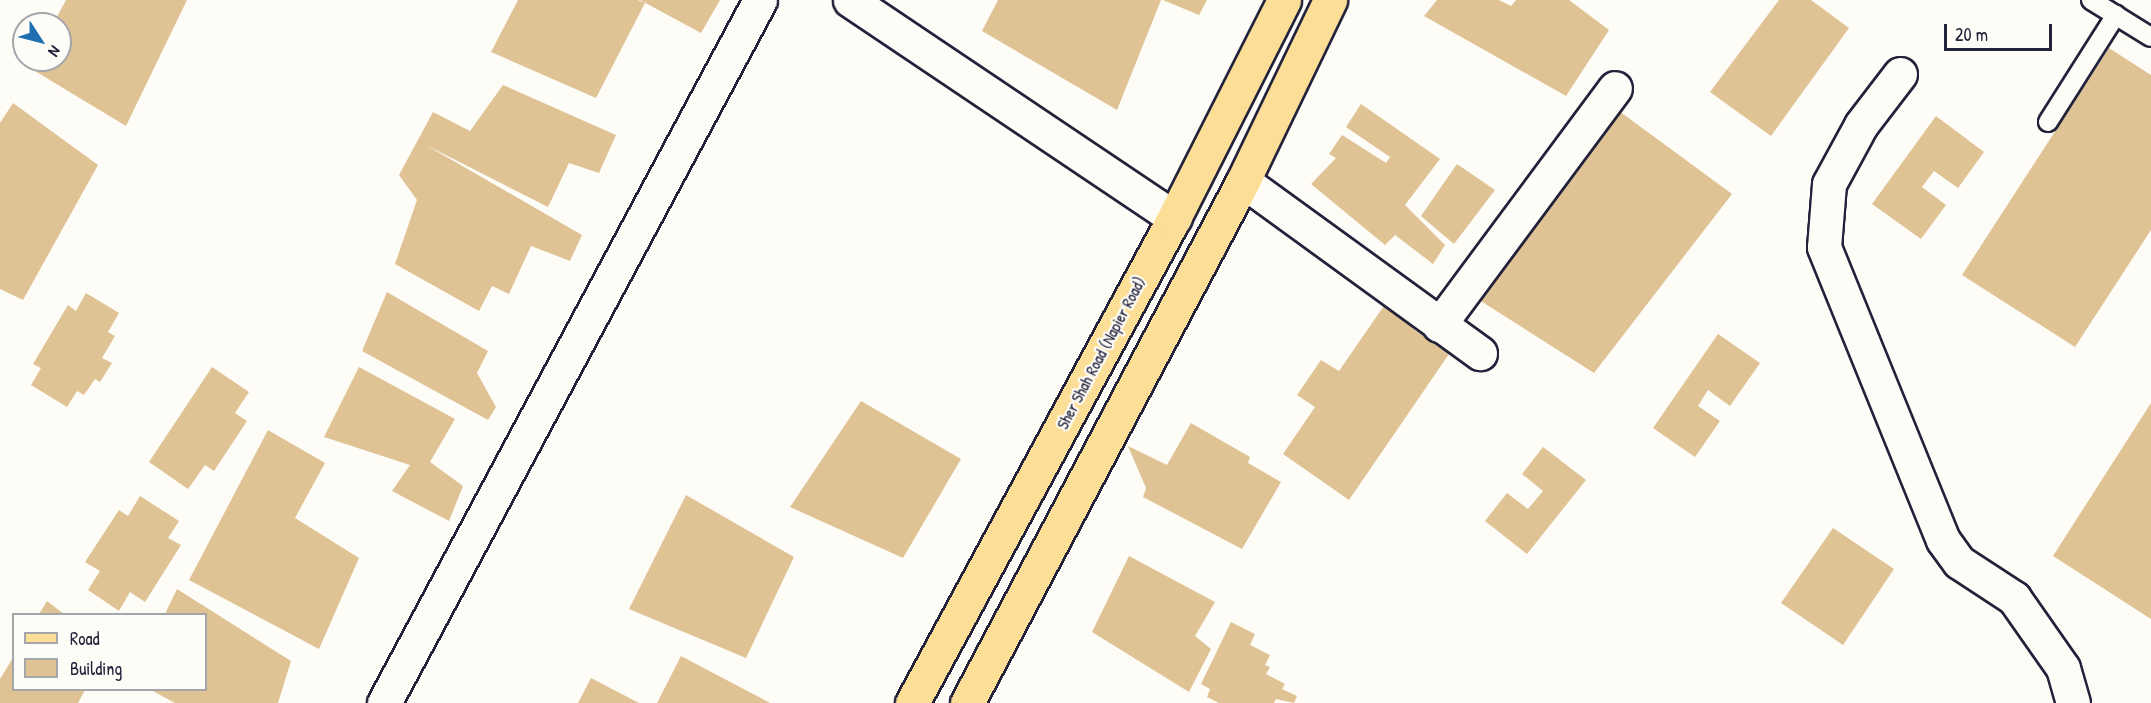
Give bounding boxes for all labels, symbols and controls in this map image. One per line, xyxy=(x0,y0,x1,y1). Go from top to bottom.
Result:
north arrow xyxy=(12,12,72,72)
scale bar xyxy=(1947,12,2055,50)
text: 20 m xyxy=(1955,22,1988,47)
text: N xyxy=(44,41,66,61)
street label: Sher Shah Road (Napier Road) xyxy=(1053,274,1149,432)
legend xyxy=(12,613,207,691)
text: Road xyxy=(70,626,100,651)
text: Building xyxy=(70,656,122,681)

